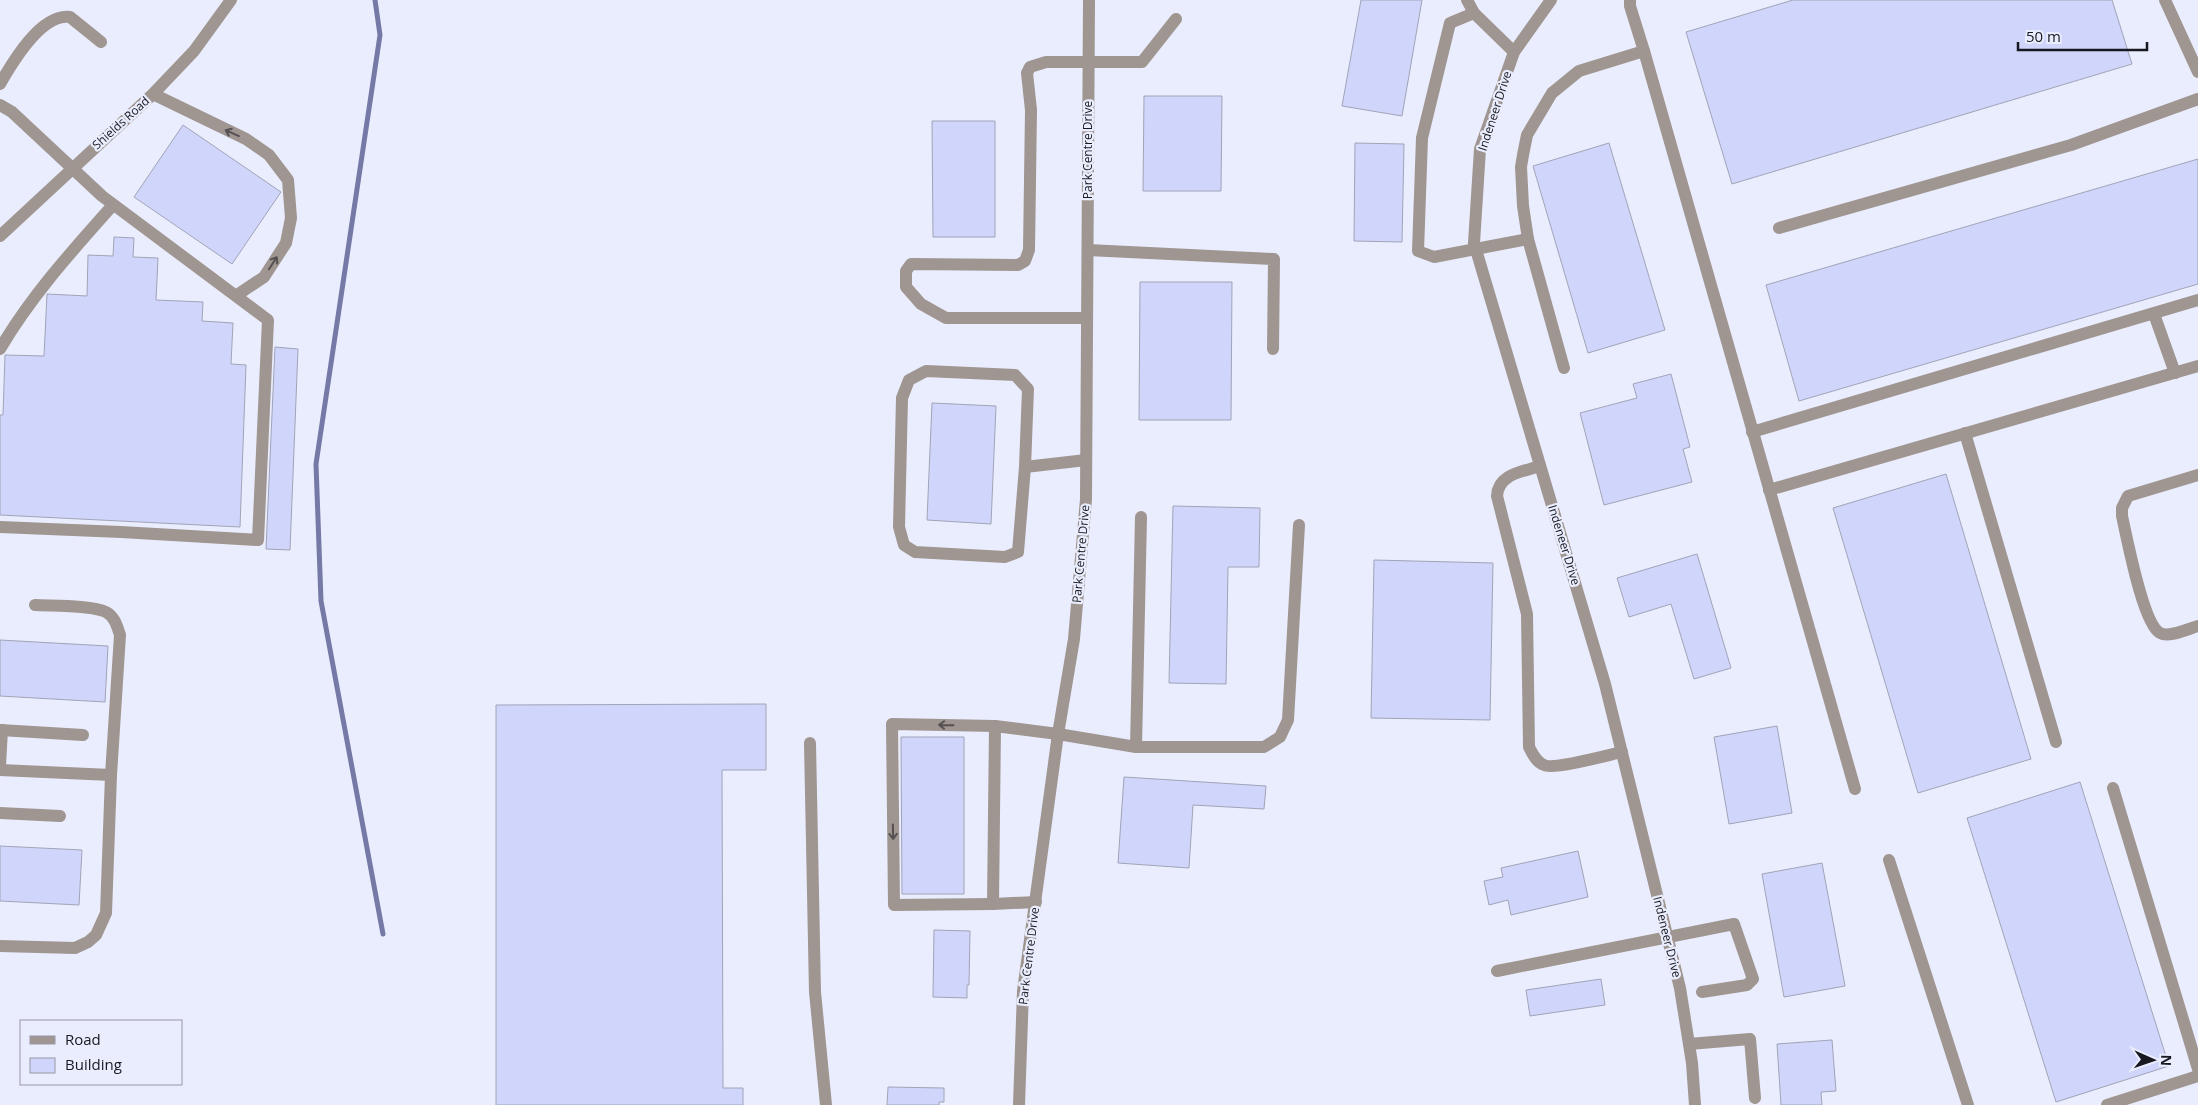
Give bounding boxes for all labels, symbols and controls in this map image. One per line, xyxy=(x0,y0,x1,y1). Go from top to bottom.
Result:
scale bar xyxy=(2018,20,2147,52)
text: 50 m xyxy=(2026,26,2061,46)
street label: Indeneer Drive xyxy=(1474,68,1516,153)
street label: Shields Road xyxy=(88,92,153,153)
street label: Park Centre Drive xyxy=(1079,101,1096,199)
one-way arrow xyxy=(225,127,240,137)
one-way arrow xyxy=(268,257,278,271)
street label: Indeneer Drive xyxy=(1544,503,1585,587)
street label: Park Centre Drive xyxy=(1068,504,1093,604)
one-way arrow xyxy=(938,720,954,730)
one-way arrow xyxy=(888,823,898,839)
street label: Indeneer Drive xyxy=(1649,895,1686,979)
street label: Park Centre Drive xyxy=(1014,906,1043,1006)
legend xyxy=(20,1020,182,1085)
text: Road xyxy=(65,1029,101,1049)
north arrow xyxy=(2128,1035,2178,1085)
text: Building xyxy=(65,1054,122,1074)
text: N xyxy=(2157,1054,2176,1066)

